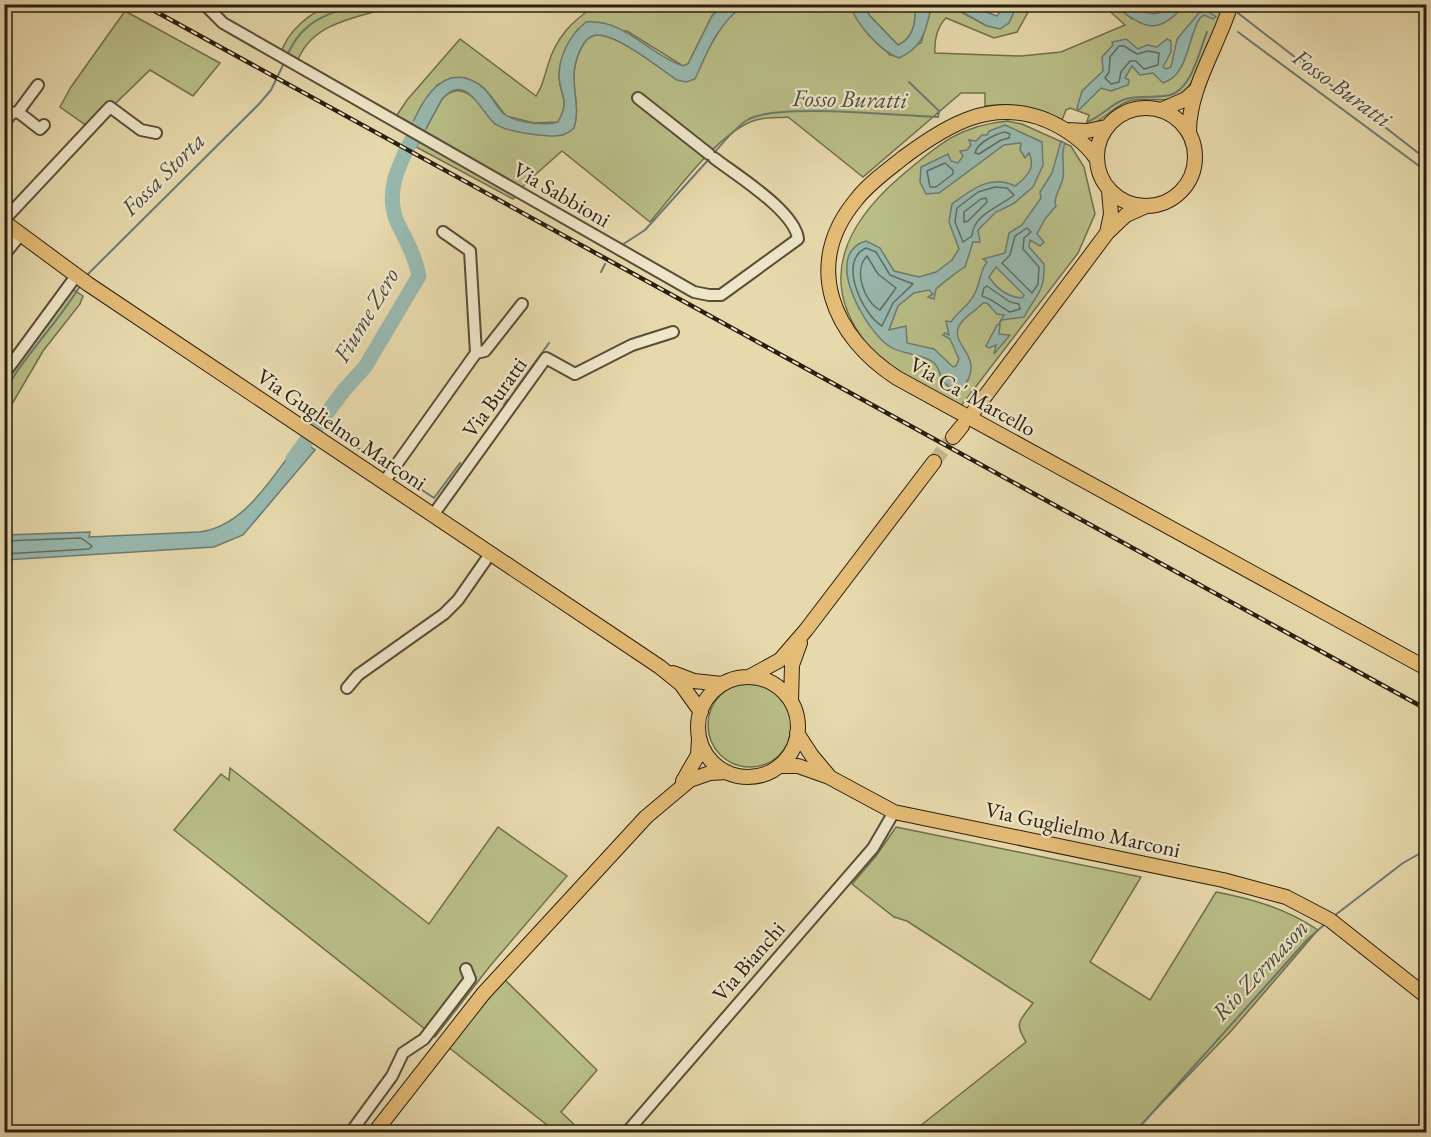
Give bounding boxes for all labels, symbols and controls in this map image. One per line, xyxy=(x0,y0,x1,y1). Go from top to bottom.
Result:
water label: Fosso Buratti xyxy=(1286,41,1399,135)
water label: Fosso Buratti xyxy=(791,82,909,115)
water label: Fossa Storta xyxy=(113,125,211,223)
street label: Via Sabbioni xyxy=(508,155,616,234)
water label: Fiume Zero xyxy=(325,262,406,368)
street label: Via Ca' Marcello xyxy=(904,350,1041,443)
street label: Via Buratti xyxy=(455,351,533,443)
street label: Via Guglielmo Marconi xyxy=(251,362,432,497)
street label: Via Guglielmo Marconi xyxy=(983,795,1183,864)
water label: Rio Zermason xyxy=(1204,912,1315,1027)
street label: Via Bianchi xyxy=(706,915,791,1008)

